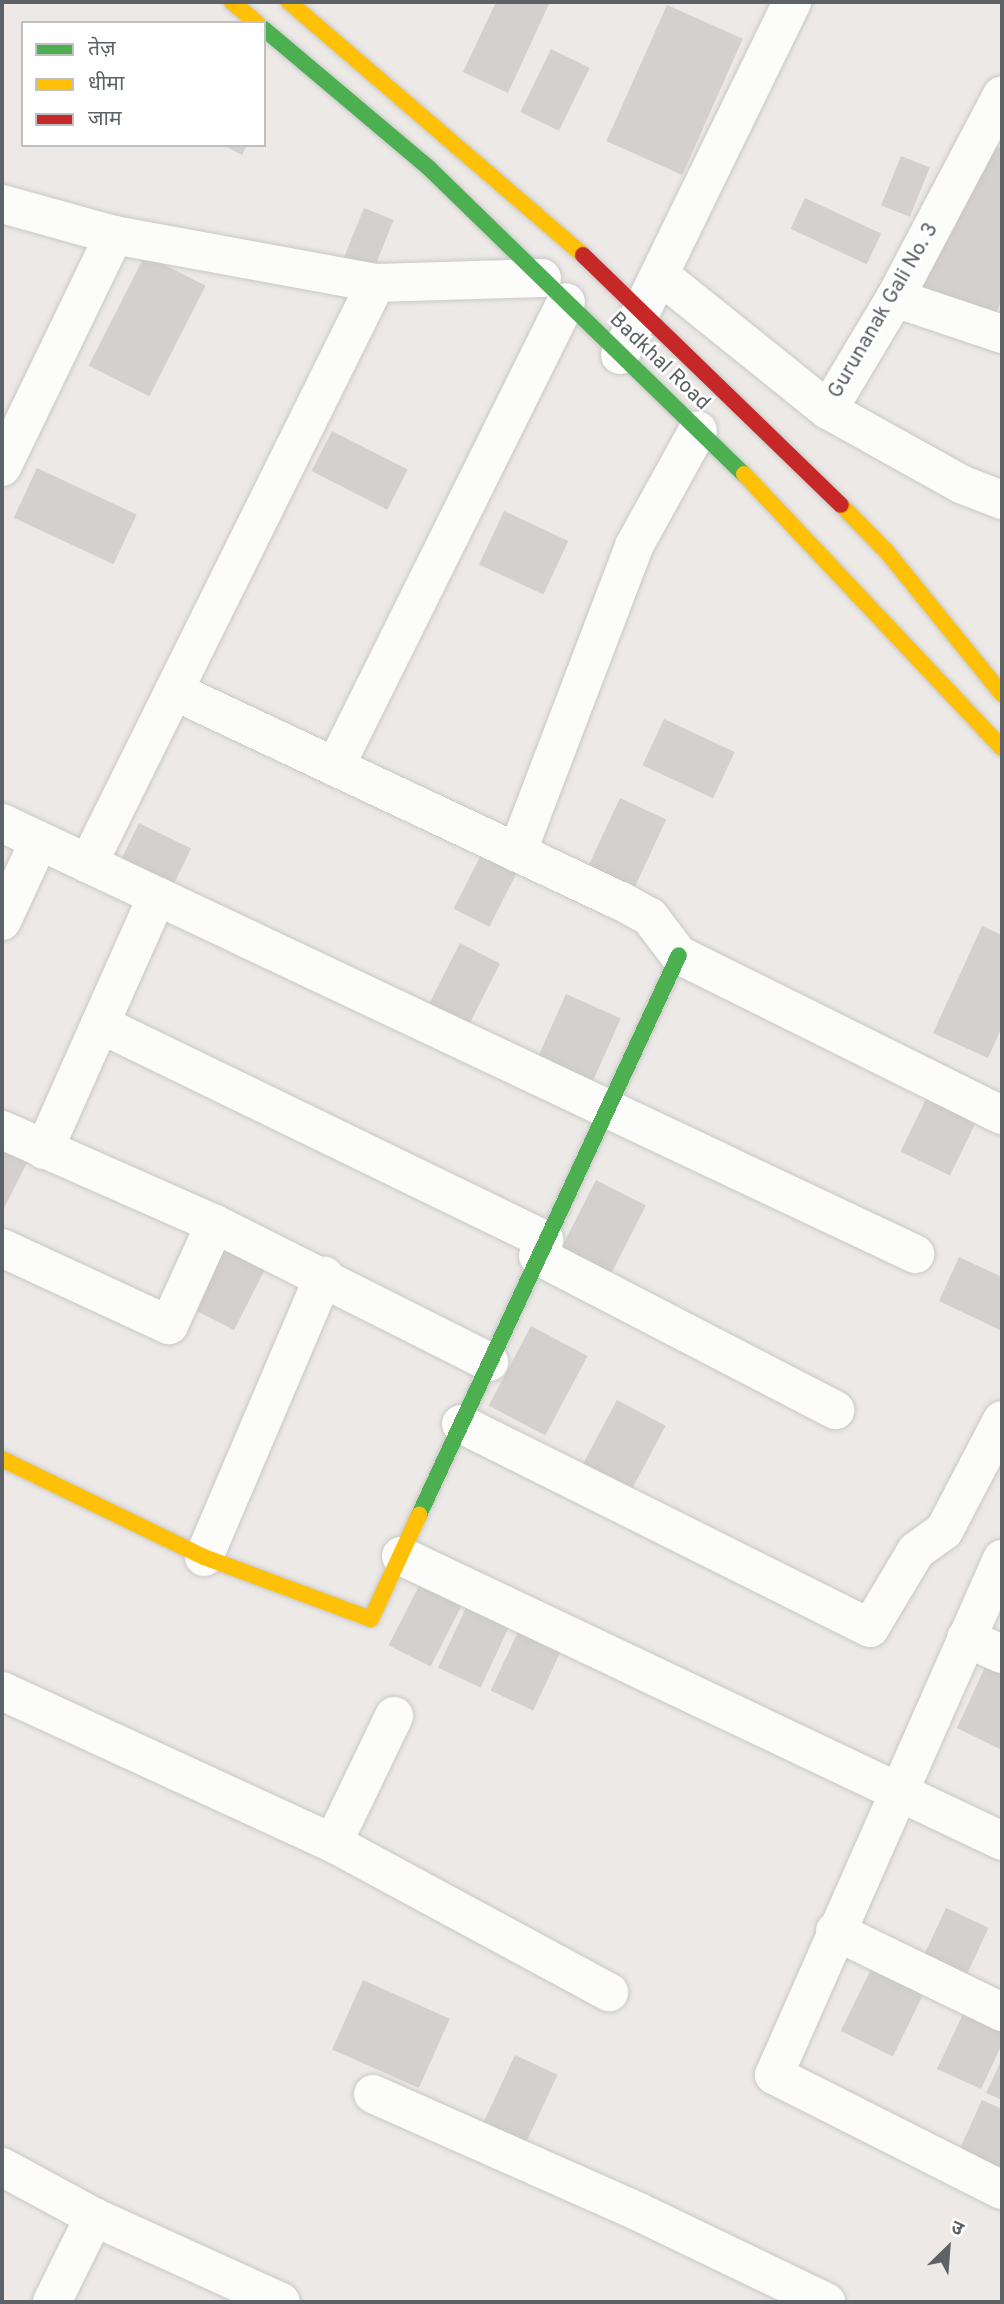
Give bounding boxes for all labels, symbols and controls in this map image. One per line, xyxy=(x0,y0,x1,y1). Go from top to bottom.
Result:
legend xyxy=(21,21,266,147)
text: तेज़ xyxy=(88,36,116,63)
text: धीमा xyxy=(88,71,124,98)
text: जाम xyxy=(88,106,122,133)
street label: Gurunanak Gali No. 3 xyxy=(823,219,945,403)
street label: Badkhal Road xyxy=(603,308,715,416)
north arrow xyxy=(913,2213,983,2283)
text: उ xyxy=(947,2216,967,2242)

